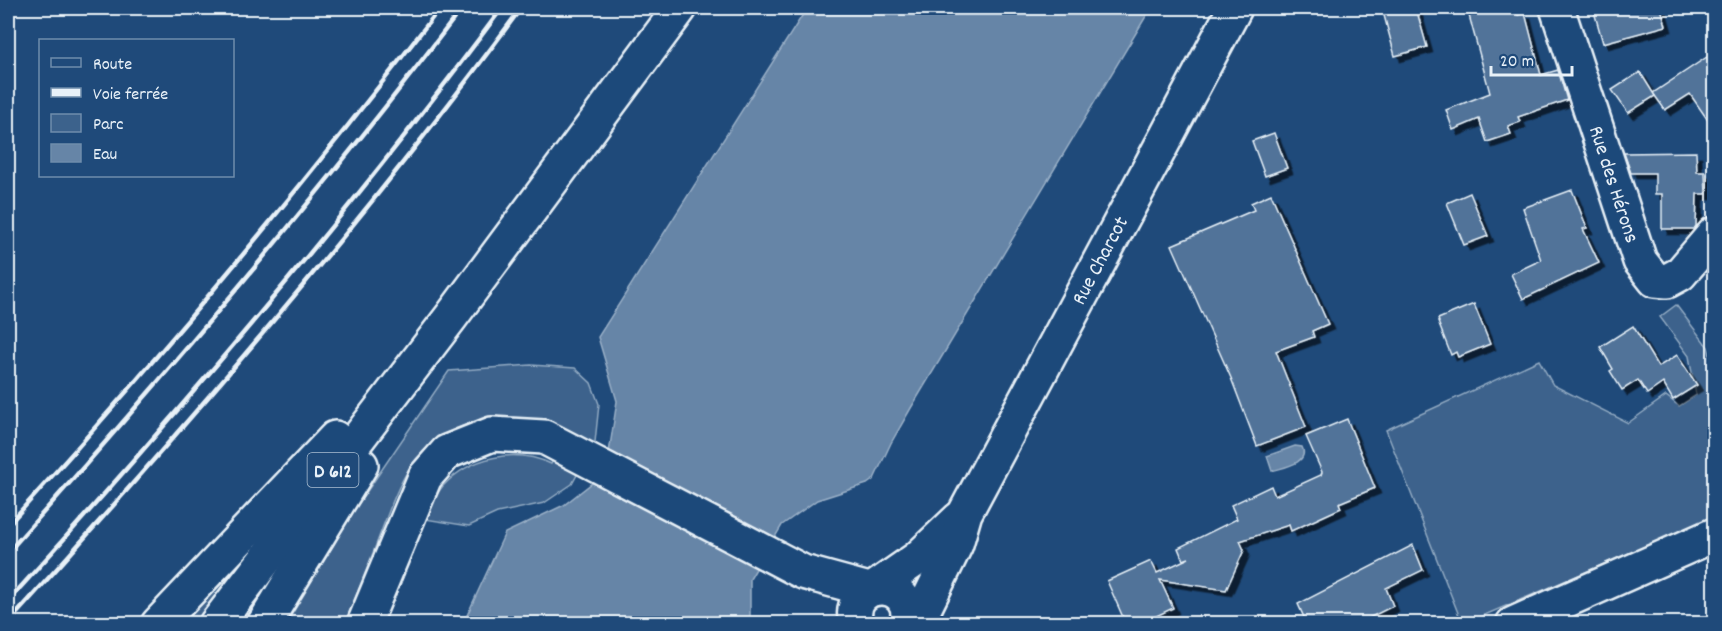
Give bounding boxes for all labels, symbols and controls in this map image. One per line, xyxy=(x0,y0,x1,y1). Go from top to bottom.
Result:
legend xyxy=(39,39,234,177)
scale bar xyxy=(1491,39,1572,77)
text: 20 m xyxy=(1500,50,1534,75)
text: Route xyxy=(93,53,132,78)
text: Voie ferrée xyxy=(93,83,168,108)
text: Parc xyxy=(93,113,124,138)
street label: Rue des Hérons xyxy=(1579,122,1645,247)
text: Eau xyxy=(93,143,117,168)
street label: Rue Charcot xyxy=(1066,212,1138,311)
road number: D 612 xyxy=(308,453,358,487)

